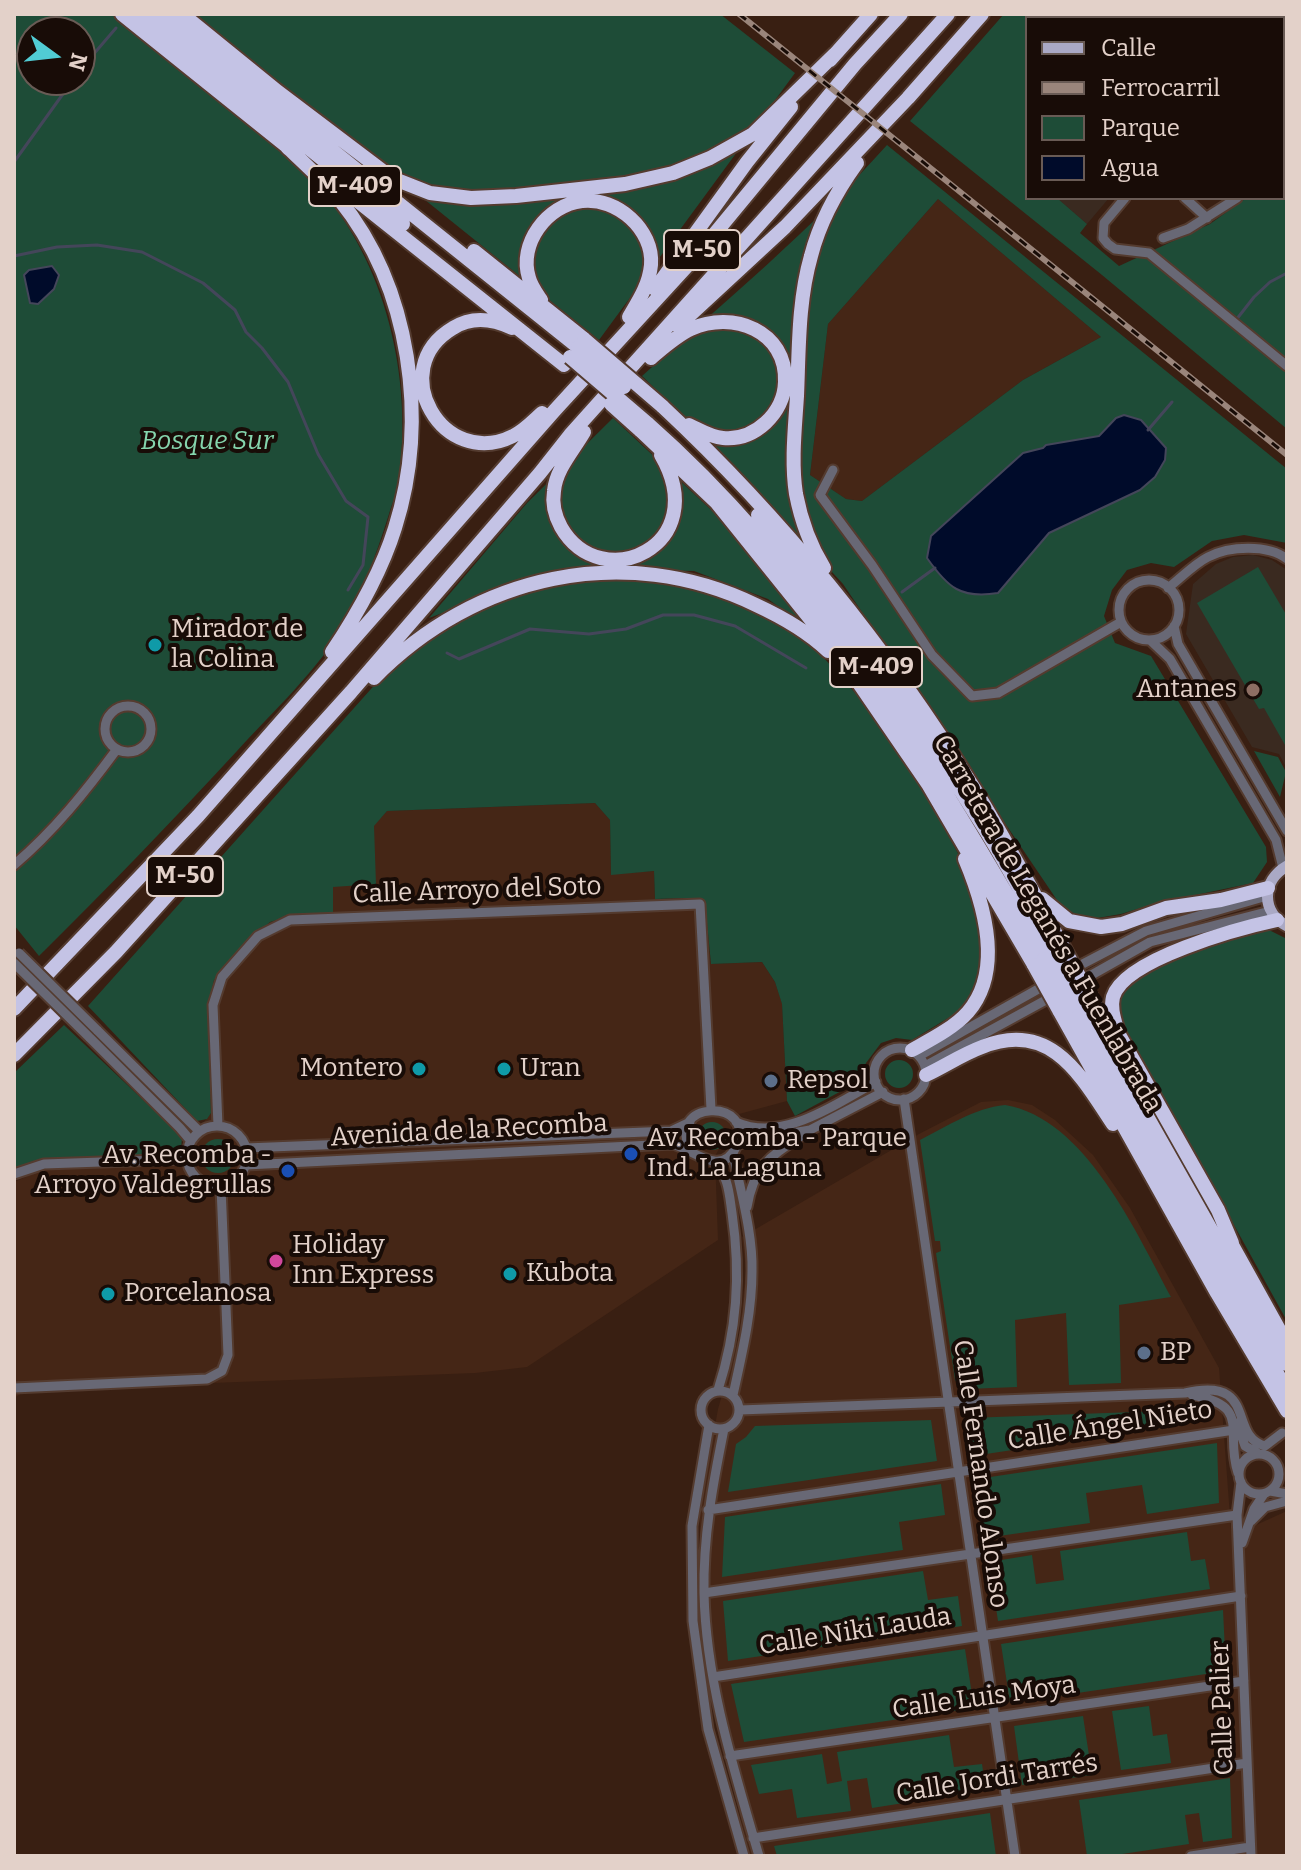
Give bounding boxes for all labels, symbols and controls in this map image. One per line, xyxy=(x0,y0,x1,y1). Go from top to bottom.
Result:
north arrow xyxy=(16,16,96,96)
legend xyxy=(1025,16,1285,200)
text: Calle xyxy=(1101,34,1156,62)
text: N xyxy=(62,50,93,74)
text: Ferrocarril xyxy=(1101,74,1220,102)
text: Parque xyxy=(1101,114,1180,142)
text: Agua xyxy=(1101,154,1159,182)
road number: M-409 xyxy=(309,166,401,206)
road number: M-50 xyxy=(664,230,740,270)
park label: Bosque Sur xyxy=(141,426,273,458)
place label: Mirador de la Colina xyxy=(171,614,304,676)
marker: Mirador de la Colina xyxy=(146,636,164,654)
road number: M-409 xyxy=(830,647,922,687)
place label: Antanes xyxy=(1136,674,1237,706)
marker: Antanes xyxy=(1244,681,1262,699)
street label: Carretera de Leganés a Fuenlabrada xyxy=(926,730,1168,1118)
road number: M-50 xyxy=(147,856,223,896)
street label: Calle Arroyo del Soto xyxy=(352,871,602,911)
place label: Montero xyxy=(300,1053,403,1085)
place label: Uran xyxy=(520,1053,581,1085)
marker: Montero xyxy=(410,1060,428,1078)
marker: Uran xyxy=(495,1060,513,1078)
place label: Repsol xyxy=(787,1065,868,1097)
marker: Repsol xyxy=(762,1072,780,1090)
street label: Avenida de la Recomba xyxy=(330,1108,608,1154)
place label: Av. Recomba - Parque Ind. La Laguna xyxy=(647,1123,907,1184)
place label: Av. Recomba - Arroyo Valdegrullas xyxy=(34,1140,272,1202)
marker: Av. Recomba - Parque Ind. La Laguna xyxy=(622,1145,640,1163)
marker: Av. Recomba - Arroyo Valdegrullas xyxy=(279,1162,297,1180)
place label: Holiday Inn Express xyxy=(292,1230,434,1292)
marker: Holiday Inn Express xyxy=(267,1252,285,1270)
place label: Kubota xyxy=(526,1258,613,1290)
marker: Kubota xyxy=(501,1265,519,1283)
place label: Porcelanosa xyxy=(124,1278,271,1310)
marker: Porcelanosa xyxy=(99,1285,117,1303)
place label: BP xyxy=(1160,1337,1192,1369)
street label: Calle Fernando Alonso xyxy=(946,1338,1014,1610)
marker: BP xyxy=(1135,1344,1153,1362)
street label: Calle Ángel Nieto xyxy=(1005,1394,1215,1458)
street label: Calle Niki Lauda xyxy=(757,1601,953,1663)
street label: Calle Palier xyxy=(1205,1640,1241,1776)
street label: Calle Luis Moya xyxy=(890,1670,1078,1726)
street label: Calle Jordi Tarrés xyxy=(894,1748,1100,1810)

